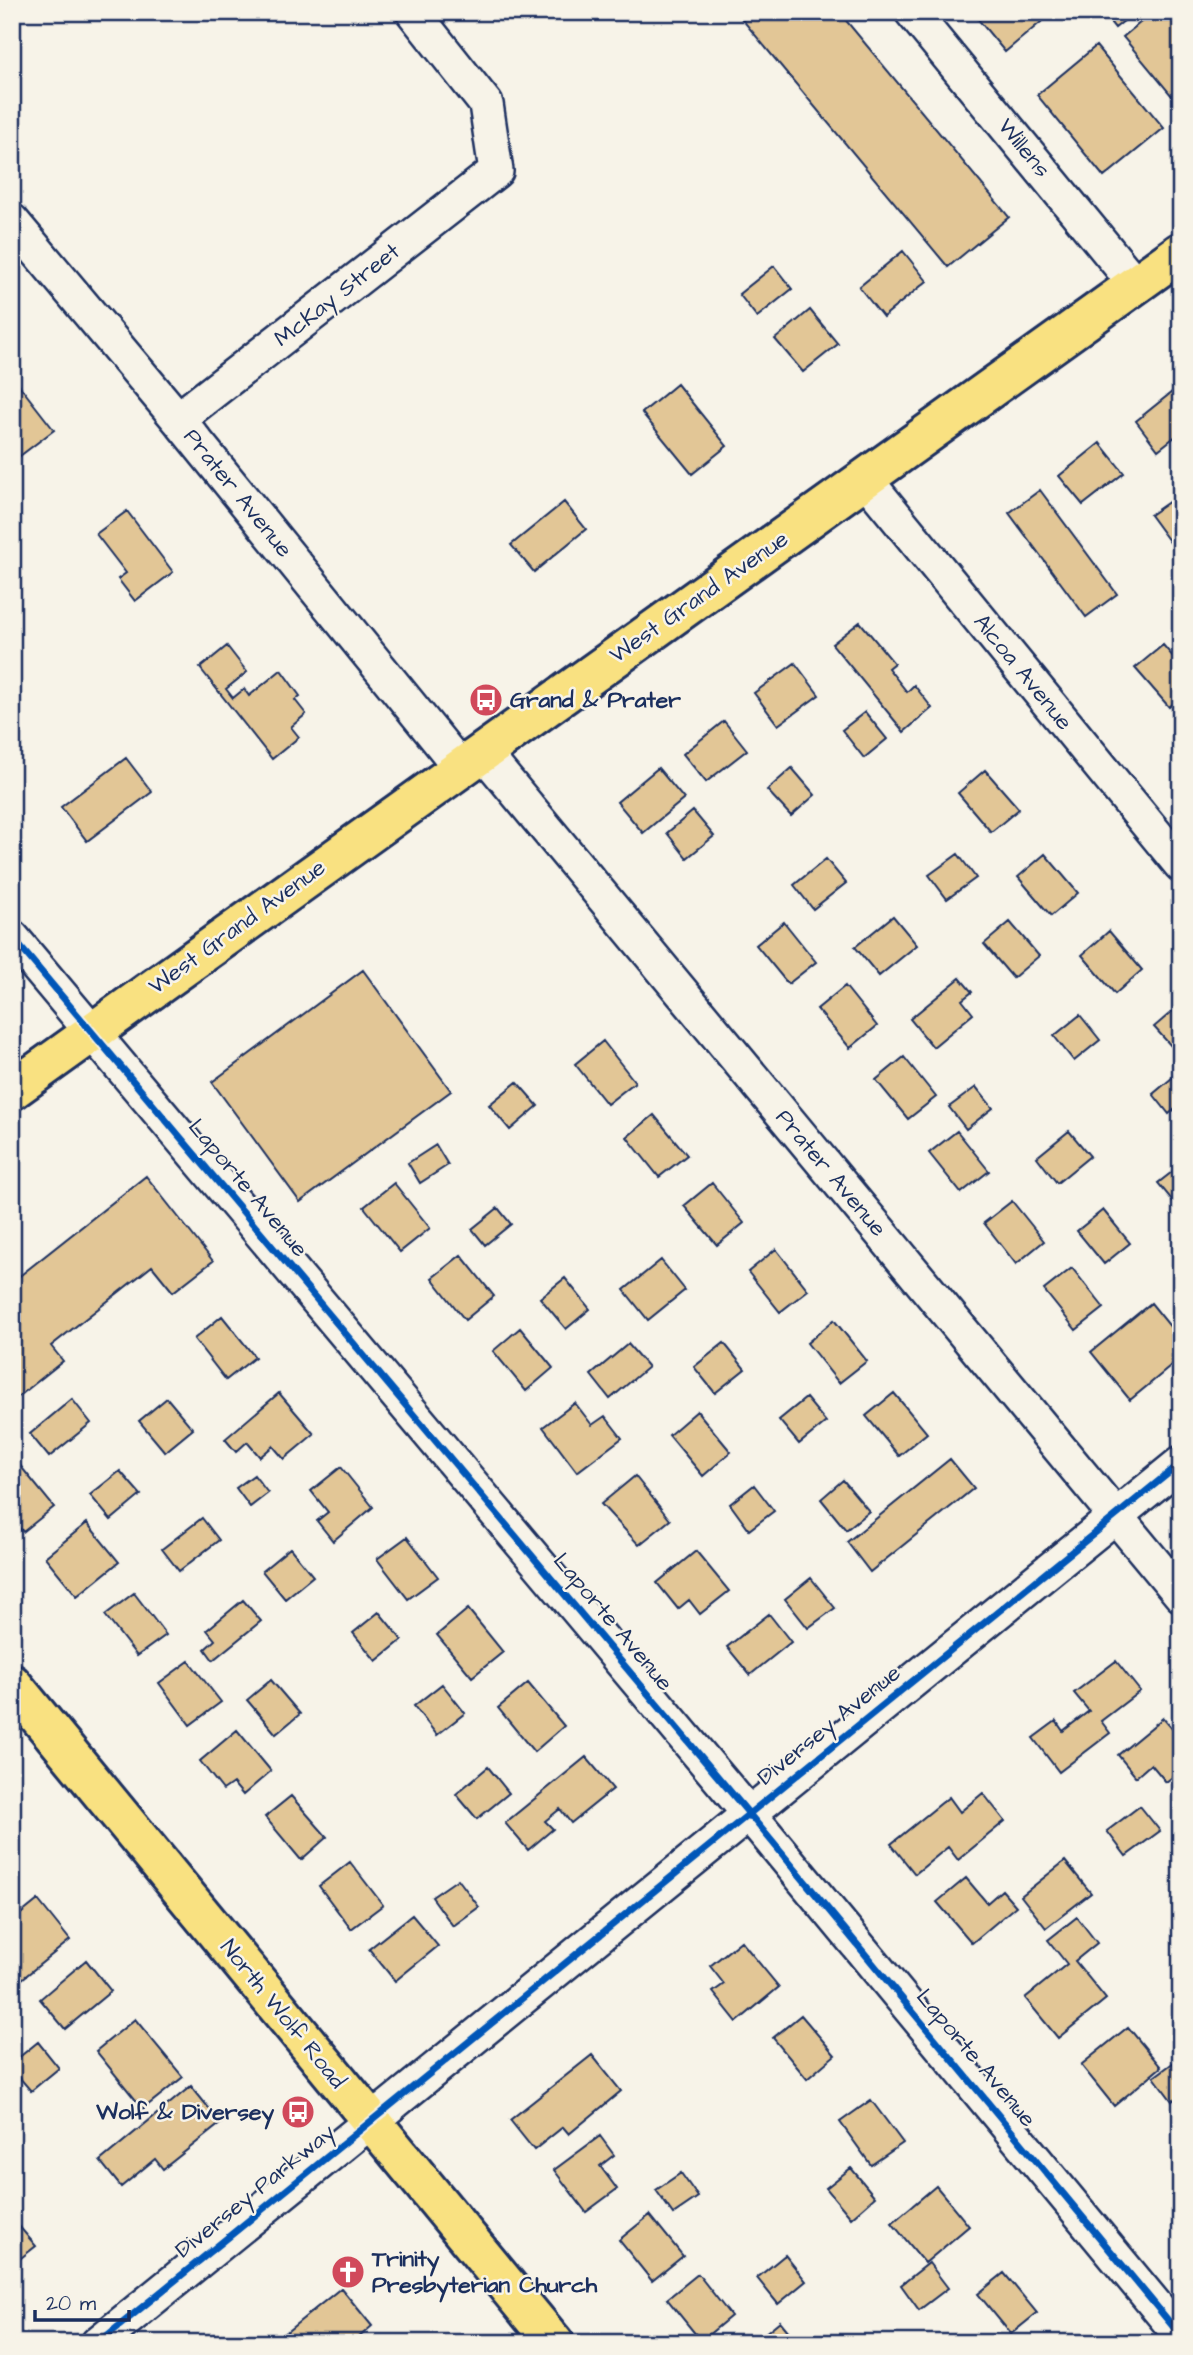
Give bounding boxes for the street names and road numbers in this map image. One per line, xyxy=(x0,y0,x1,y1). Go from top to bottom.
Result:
street label: Willens xyxy=(990,112,1058,184)
street label: McKay Street xyxy=(267,235,408,355)
street label: Prater Avenue xyxy=(176,422,300,564)
street label: West Grand Avenue xyxy=(603,523,795,671)
street label: Alcoa Avenue xyxy=(966,607,1080,737)
street label: West Grand Avenue xyxy=(142,852,332,1002)
street label: Prater Avenue xyxy=(768,1102,894,1244)
street label: Laporte Avenue xyxy=(181,1112,315,1264)
street label: Laporte Avenue xyxy=(546,1546,680,1698)
street label: Diversey Avenue xyxy=(751,1657,908,1794)
street label: North Wolf Road xyxy=(213,1933,353,2096)
street label: Laporte Avenue xyxy=(909,1982,1043,2134)
street label: Diversey Parkway xyxy=(168,2116,343,2266)

